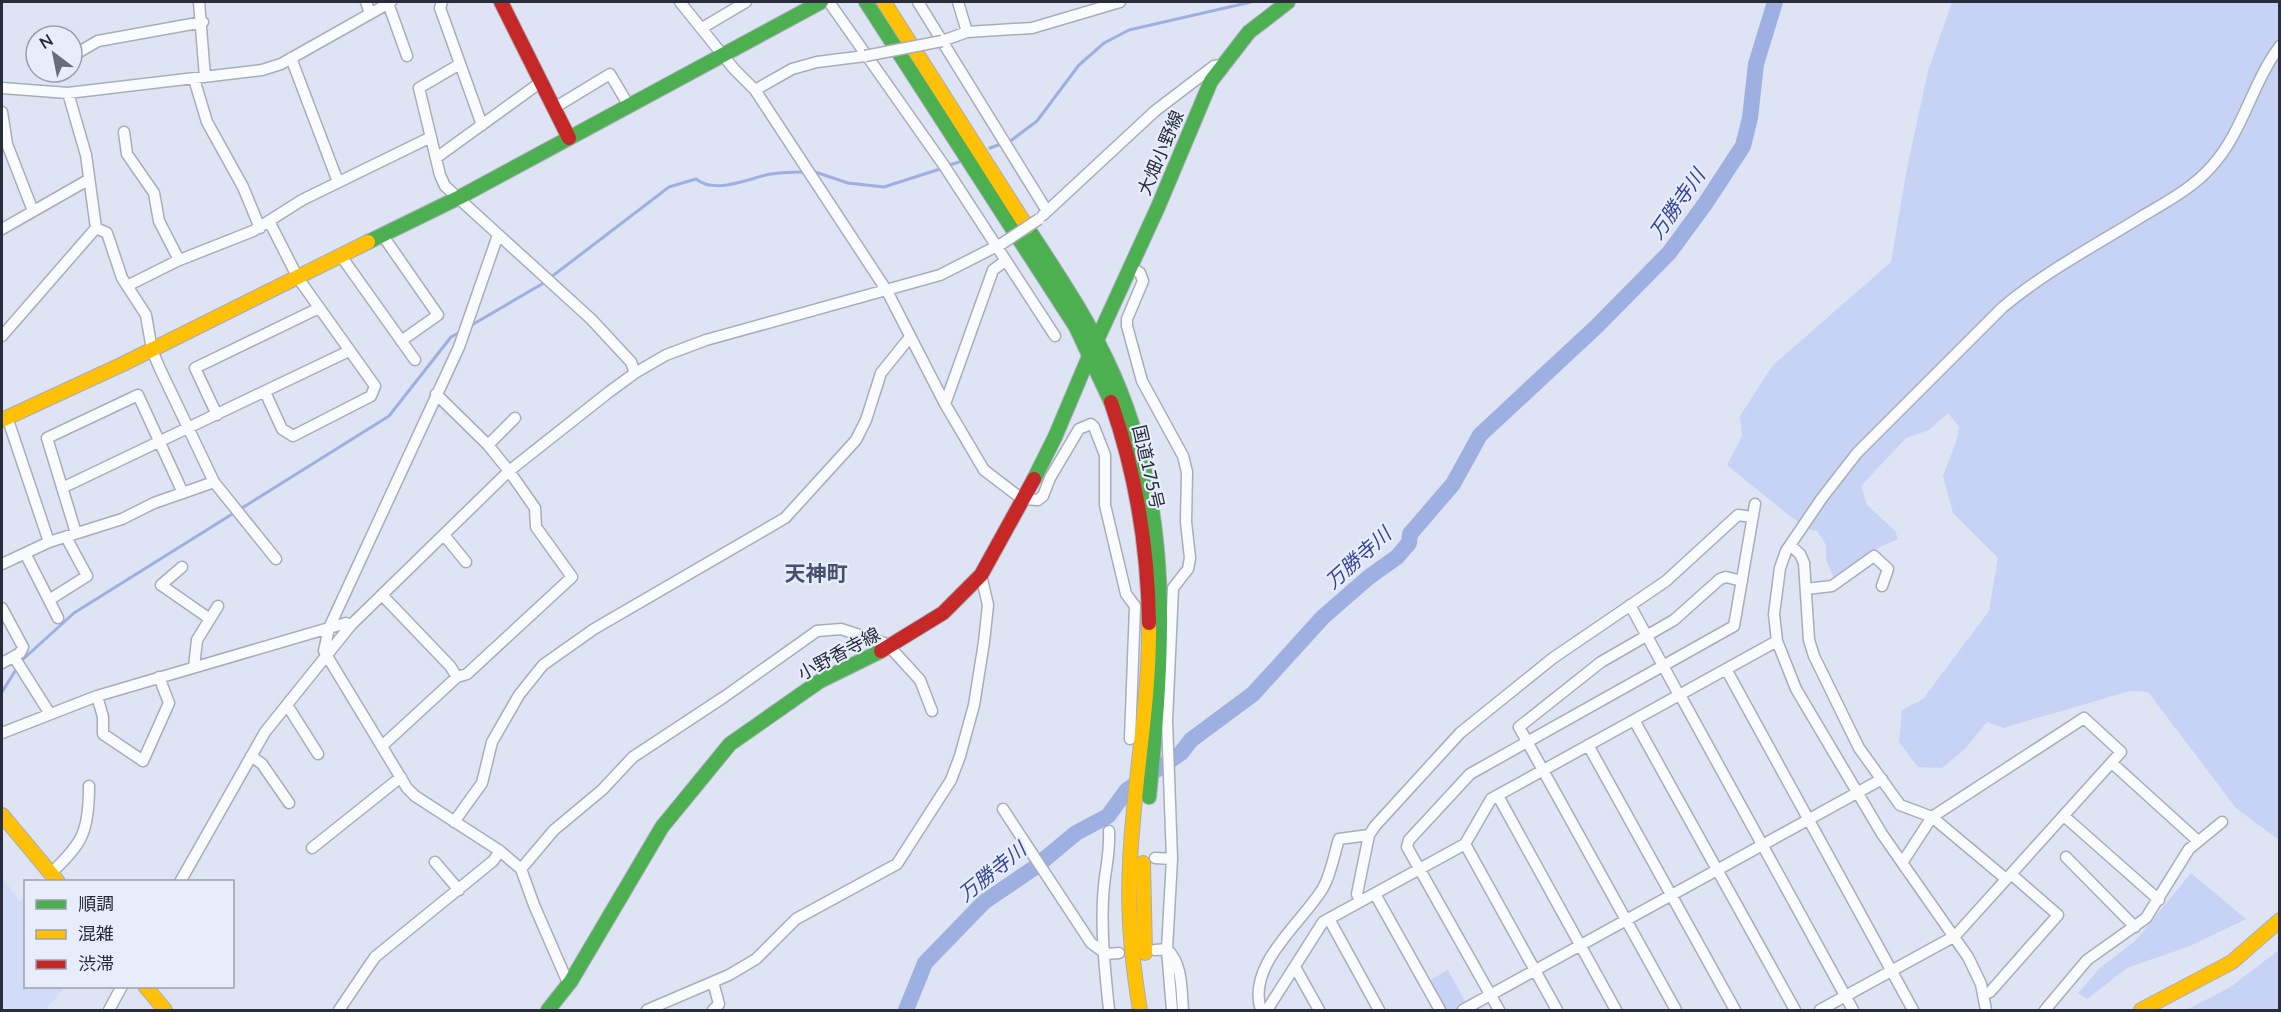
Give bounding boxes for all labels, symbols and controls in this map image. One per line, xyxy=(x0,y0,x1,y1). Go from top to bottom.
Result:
north arrow xyxy=(24,24,84,84)
text: N xyxy=(36,30,56,52)
street label: 大畑小野線 xyxy=(1132,107,1188,198)
water label: 万勝寺川 xyxy=(1643,162,1710,243)
street label: 国道175号 xyxy=(1129,423,1169,511)
water label: 万勝寺川 xyxy=(1320,520,1397,593)
district label: 天神町 xyxy=(785,560,848,585)
street label: 小野香寺線 xyxy=(794,622,883,684)
water label: 万勝寺川 xyxy=(953,835,1032,906)
legend xyxy=(24,880,234,988)
text: 順調 xyxy=(78,892,114,914)
text: 混雑 xyxy=(78,922,114,944)
text: 渋滞 xyxy=(78,952,114,974)

